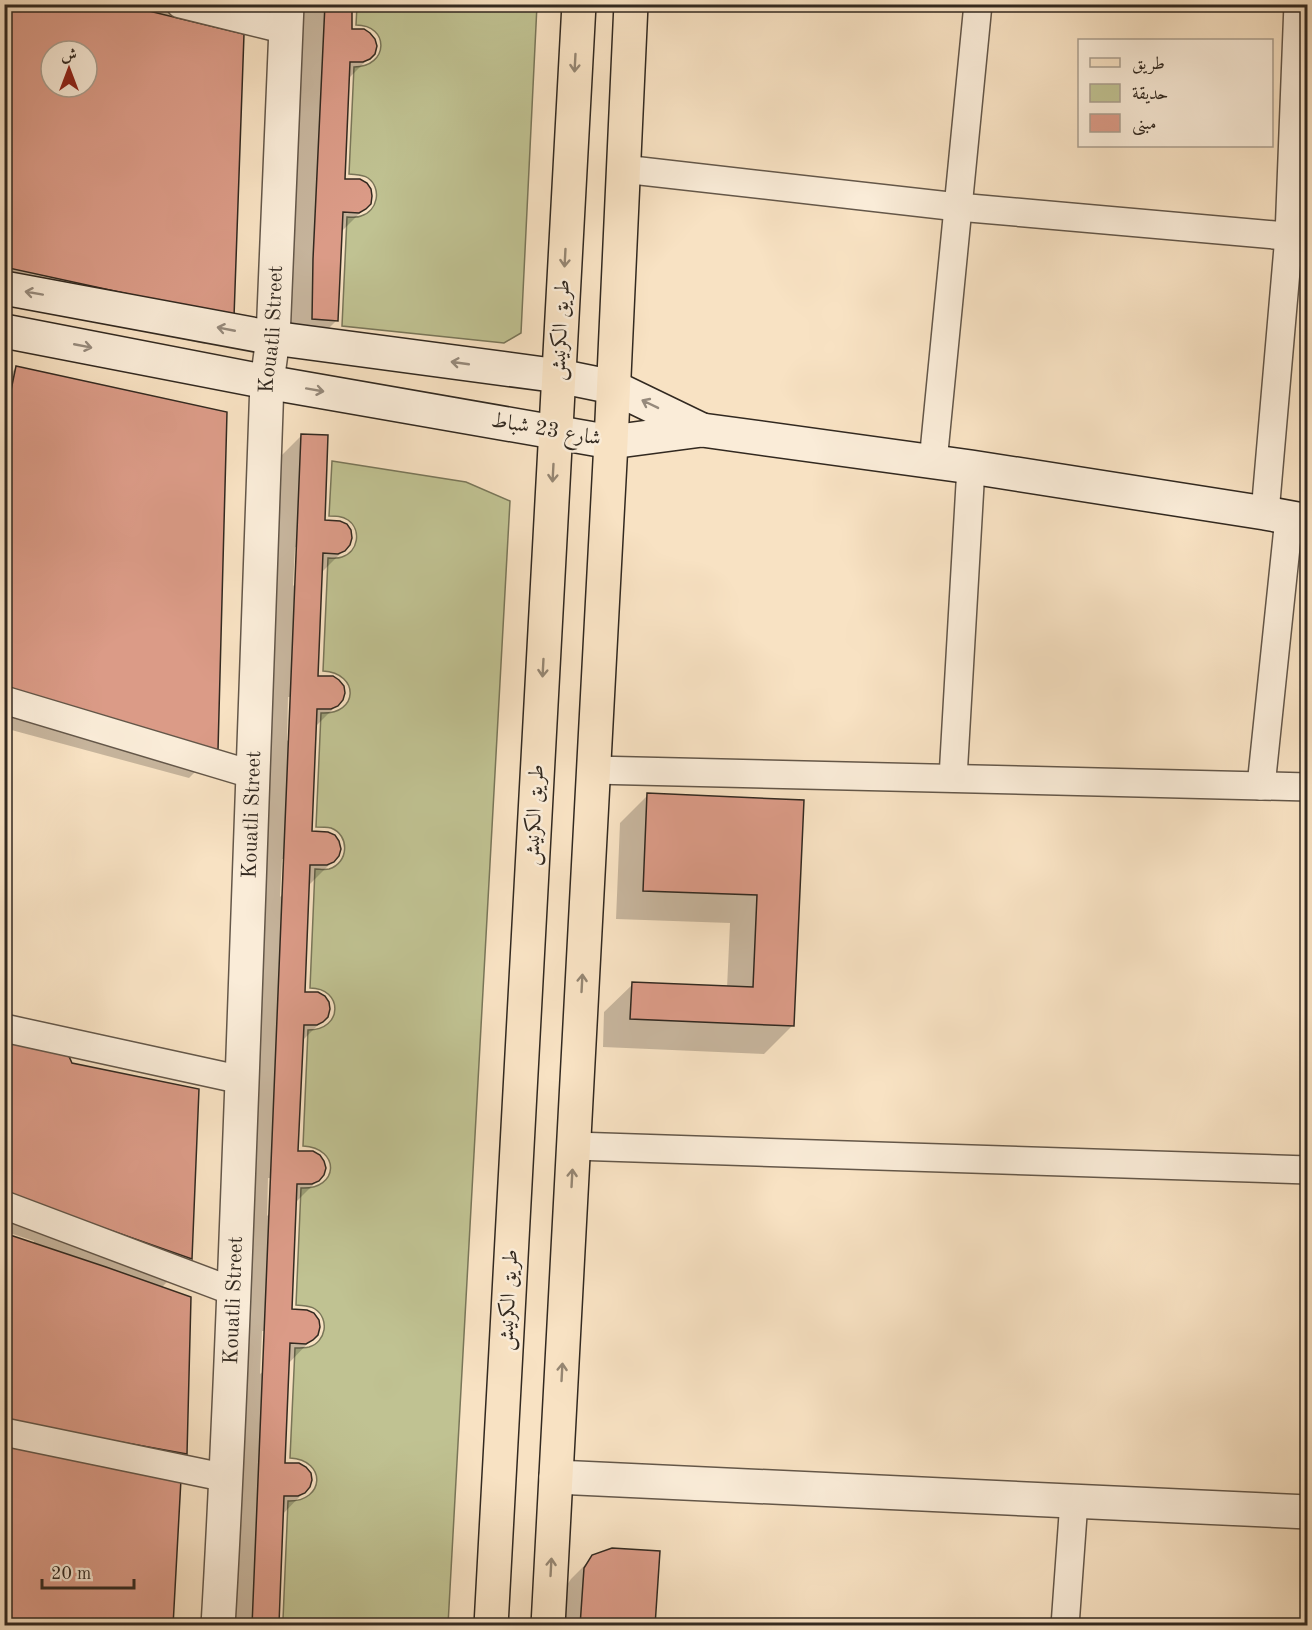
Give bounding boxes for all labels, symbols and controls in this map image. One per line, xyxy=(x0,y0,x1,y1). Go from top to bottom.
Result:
north arrow xyxy=(39,39,99,99)
legend xyxy=(1078,39,1273,147)
text: ش xyxy=(61,48,77,64)
one-way arrow xyxy=(570,52,581,72)
text: طريق xyxy=(1132,55,1165,75)
text: حديقة xyxy=(1132,85,1168,104)
text: مبنى xyxy=(1132,115,1157,136)
one-way arrow xyxy=(559,247,570,267)
street label: Kouatli Street xyxy=(256,265,287,393)
street label: طريق الكرنيش xyxy=(547,279,576,381)
one-way arrow xyxy=(25,288,45,299)
one-way arrow xyxy=(217,323,236,334)
one-way arrow xyxy=(72,341,92,352)
one-way arrow xyxy=(451,358,471,369)
one-way arrow xyxy=(305,385,325,396)
one-way arrow xyxy=(641,398,659,410)
street label: شارع 23 شباط xyxy=(488,410,603,456)
one-way arrow xyxy=(548,463,559,483)
one-way arrow xyxy=(537,658,548,678)
street label: Kouatli Street xyxy=(239,750,265,879)
street label: طريق الكرنيش xyxy=(521,764,550,866)
one-way arrow xyxy=(577,973,588,993)
one-way arrow xyxy=(567,1168,578,1188)
street label: Kouatli Street xyxy=(221,1236,247,1365)
street label: طريق الكرنيش xyxy=(495,1249,524,1351)
one-way arrow xyxy=(556,1363,567,1383)
scale bar xyxy=(42,1552,134,1590)
one-way arrow xyxy=(546,1558,557,1578)
text: 20 m xyxy=(51,1565,91,1583)

